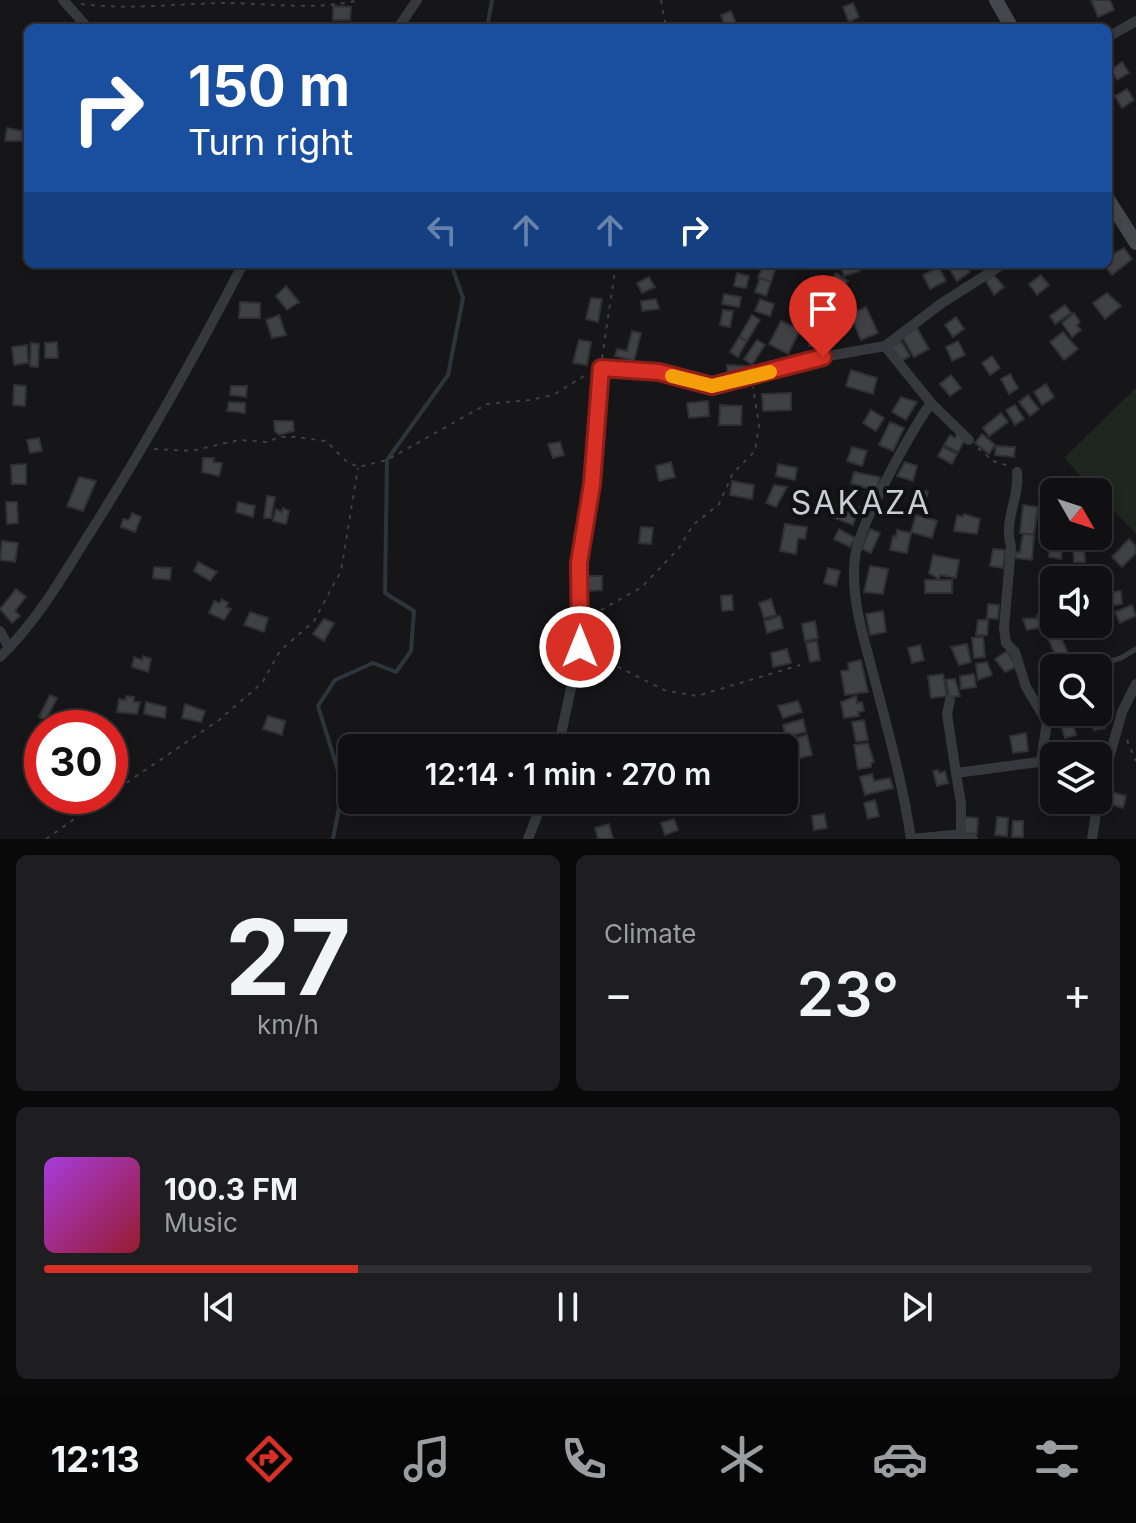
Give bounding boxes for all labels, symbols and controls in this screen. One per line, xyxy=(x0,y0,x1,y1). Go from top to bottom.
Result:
text: 150 m xyxy=(188,52,350,120)
icon: right xyxy=(56,56,160,160)
text: Turn right xyxy=(188,120,353,164)
icon: left xyxy=(420,208,464,252)
icon: ahead xyxy=(504,208,548,252)
icon: ahead xyxy=(588,208,632,252)
icon: right xyxy=(672,208,716,252)
pin xyxy=(789,275,857,357)
icon: arrive xyxy=(801,287,845,331)
north arrow xyxy=(1040,478,1112,550)
map controls xyxy=(1040,478,1112,814)
district label: SAKAZA xyxy=(791,483,931,522)
button: sound xyxy=(1040,566,1112,638)
position arrow xyxy=(538,605,622,689)
button: search xyxy=(1040,654,1112,726)
speed limit sign: 30 xyxy=(24,710,128,814)
button: layers xyxy=(1040,742,1112,814)
text: 12:14 · 1 min · 270 m xyxy=(425,756,711,792)
text: 27 xyxy=(225,894,351,1020)
text: Climate xyxy=(604,918,696,949)
text: 23° xyxy=(797,958,899,1030)
text: − xyxy=(604,967,633,1021)
text: + xyxy=(1063,967,1092,1021)
text: km/h xyxy=(257,1009,319,1040)
text: 100.3 FM xyxy=(164,1171,298,1207)
text: Music xyxy=(164,1207,238,1238)
icon: previous xyxy=(197,1285,241,1329)
icon: pause xyxy=(546,1285,590,1329)
icon: next xyxy=(895,1285,939,1329)
icon: directions xyxy=(241,1431,297,1487)
icon: music xyxy=(399,1431,455,1487)
icon: phone xyxy=(556,1431,612,1487)
icon: climate xyxy=(714,1431,770,1487)
icon: car xyxy=(872,1431,928,1487)
icon: filters xyxy=(1029,1431,1085,1487)
text: 12:13 xyxy=(51,1437,140,1481)

